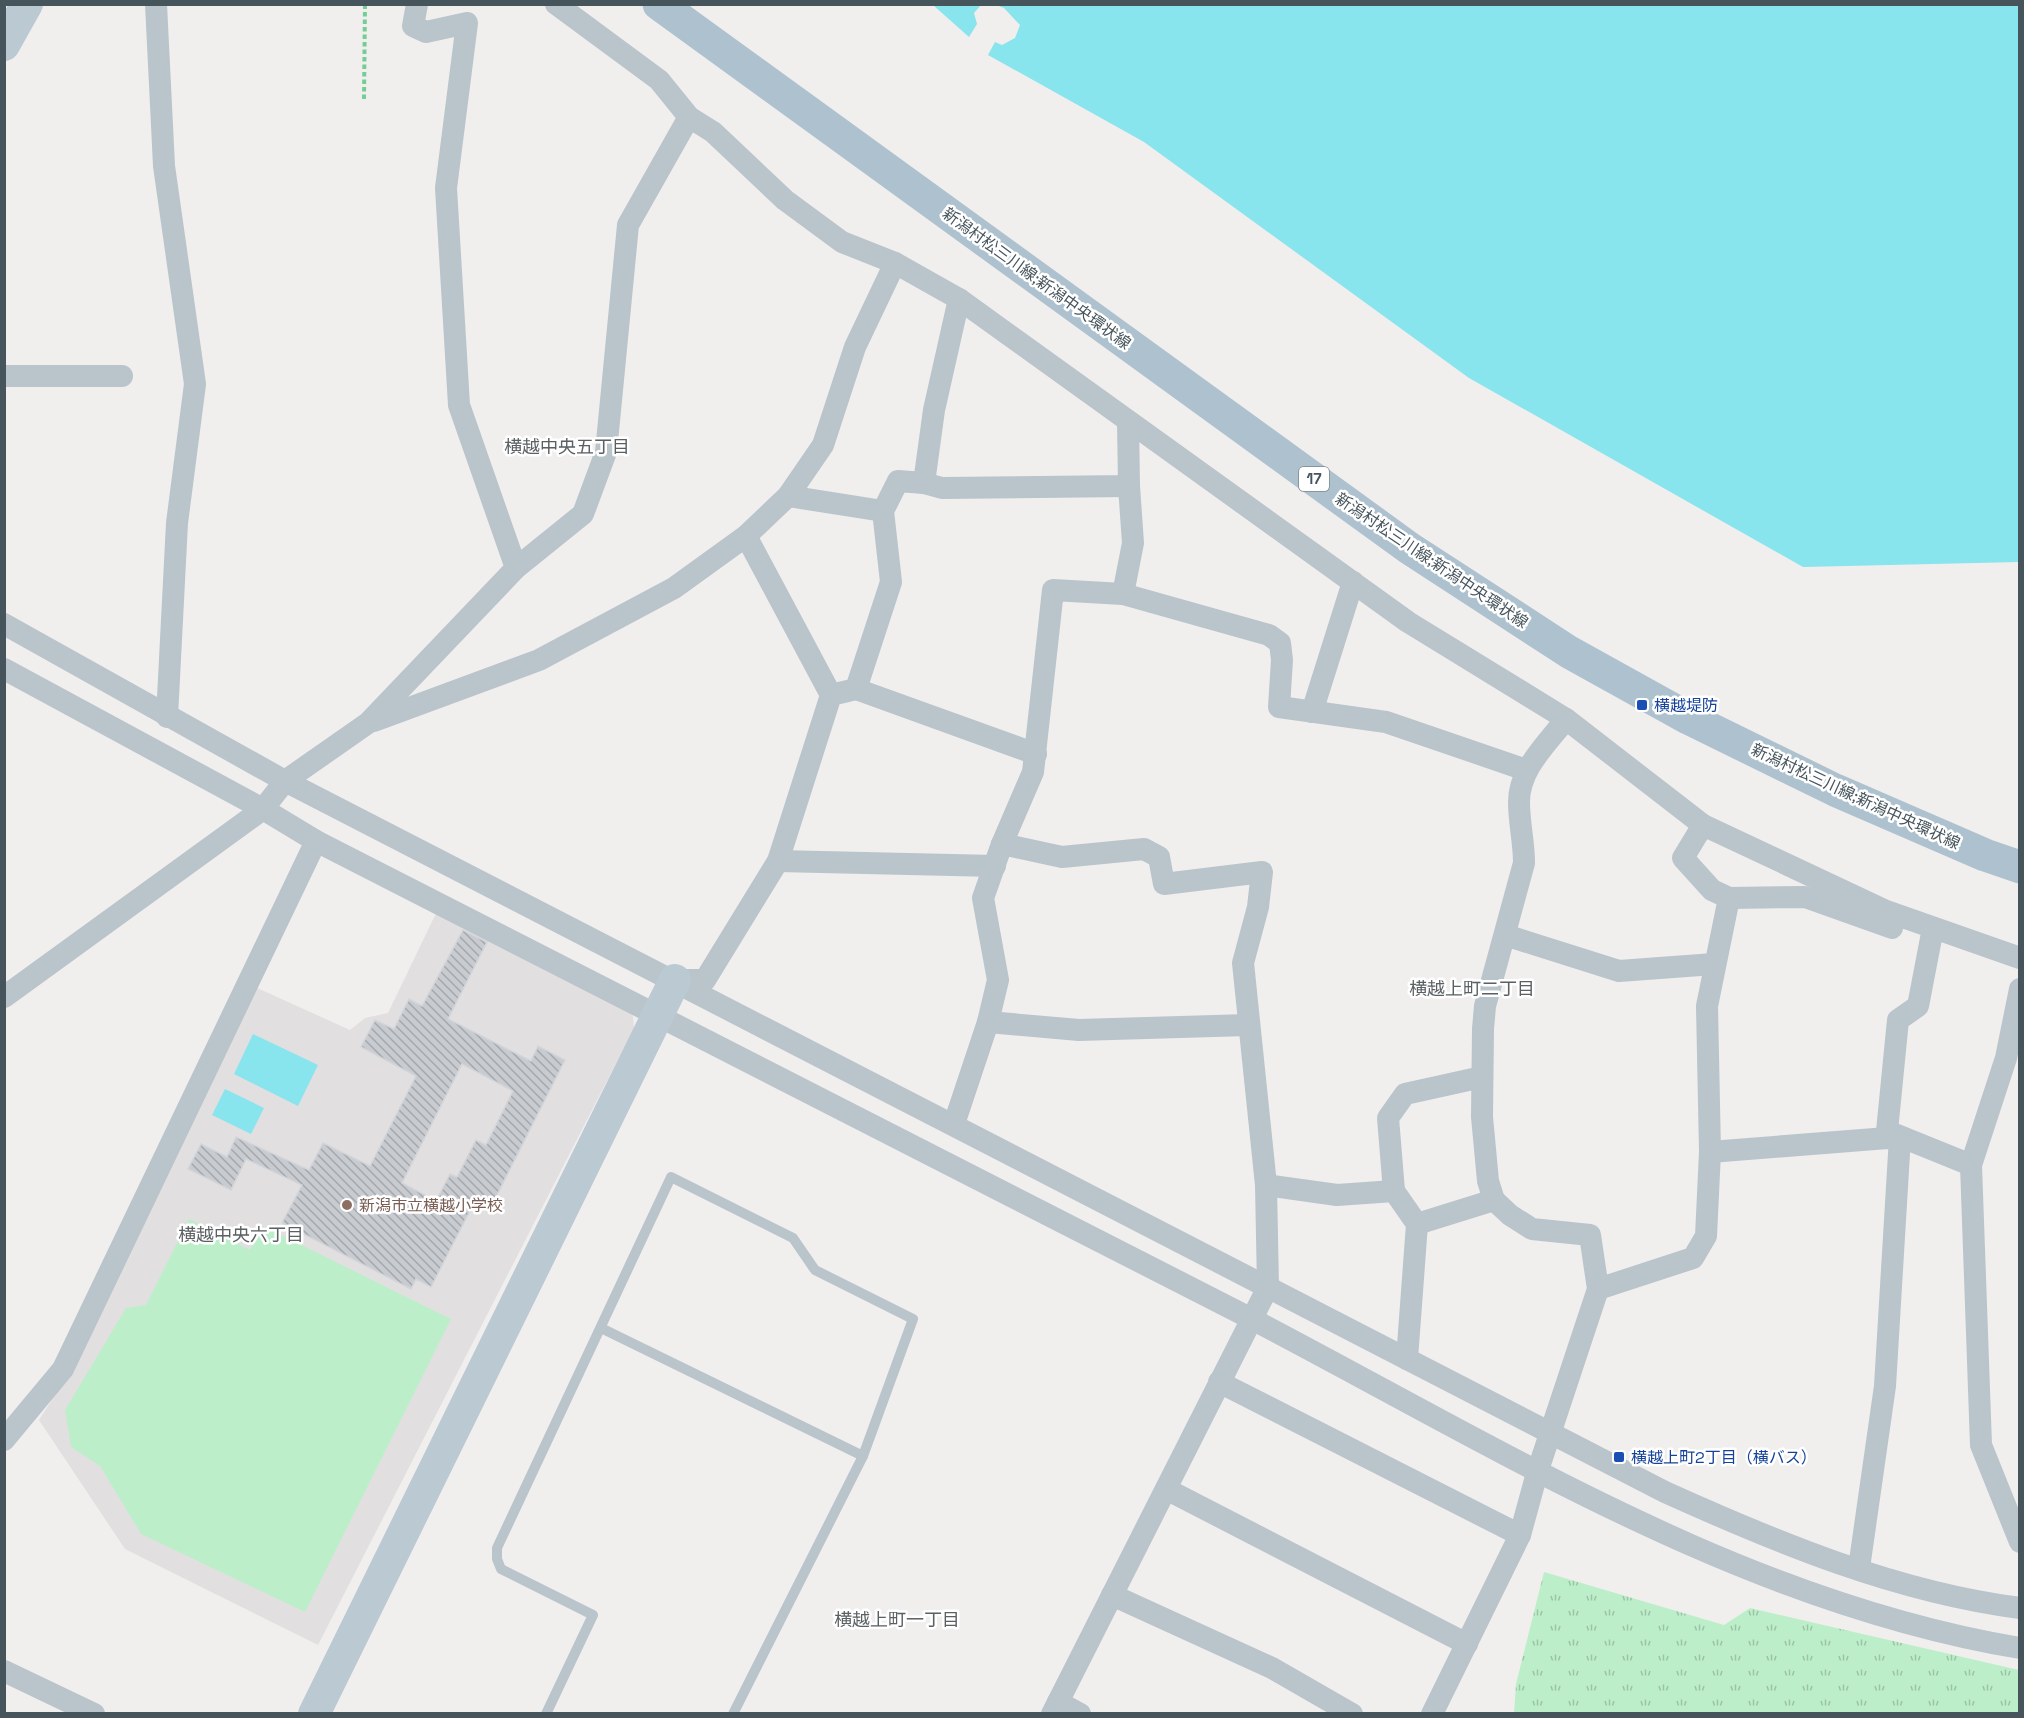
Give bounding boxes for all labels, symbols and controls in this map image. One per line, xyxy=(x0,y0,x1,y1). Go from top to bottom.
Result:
street label: 新潟村松三川線;新潟中央環状線 xyxy=(938,203,1135,354)
district label: 横越中央五丁目 xyxy=(504,435,630,458)
road number: 17 xyxy=(1299,467,1329,491)
street label: 新潟村松三川線;新潟中央環状線 xyxy=(1331,488,1532,633)
place label: 横越堤防 xyxy=(1654,695,1718,716)
marker: 横越堤防 xyxy=(1635,698,1649,712)
street label: 新潟村松三川線;新潟中央環状線 xyxy=(1748,739,1964,854)
district label: 横越上町二丁目 xyxy=(1409,977,1535,1000)
place label: 新潟市立横越小学校 xyxy=(359,1195,503,1216)
marker: 新潟市立横越小学校 xyxy=(340,1198,354,1212)
district label: 横越中央六丁目 xyxy=(178,1223,304,1246)
place label: 横越上町2丁目（横バス） xyxy=(1631,1447,1817,1468)
marker: 横越上町2丁目（横バス） xyxy=(1612,1450,1626,1464)
district label: 横越上町一丁目 xyxy=(834,1608,960,1631)

